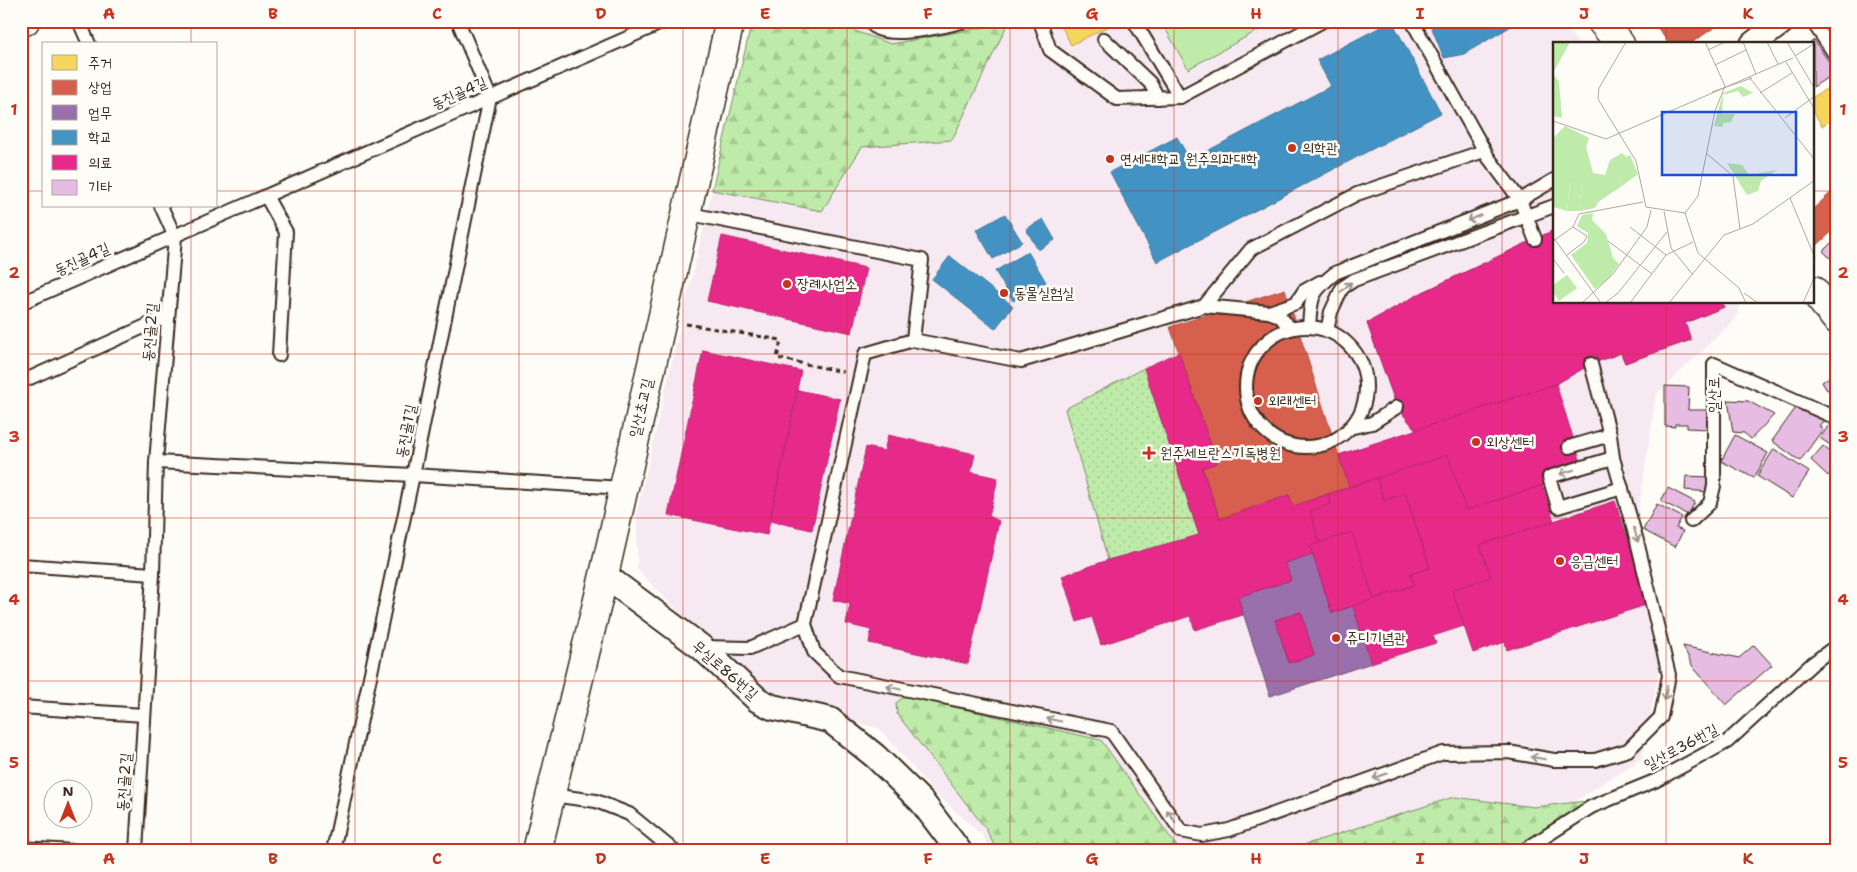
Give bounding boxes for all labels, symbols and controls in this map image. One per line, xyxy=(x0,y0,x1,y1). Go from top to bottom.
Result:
text: A xyxy=(103,3,115,24)
text: B xyxy=(268,3,278,24)
text: C xyxy=(432,3,442,24)
text: D xyxy=(595,3,607,24)
text: E xyxy=(760,3,770,24)
text: F xyxy=(923,3,933,24)
text: G xyxy=(1086,3,1099,24)
text: H xyxy=(1250,3,1262,24)
text: I xyxy=(1416,3,1425,24)
text: J xyxy=(1579,3,1589,24)
text: K xyxy=(1743,3,1754,24)
legend xyxy=(42,42,218,208)
inset map xyxy=(1553,42,1814,304)
text: 주거 xyxy=(88,53,112,73)
street label: 동진골4길 xyxy=(428,72,490,114)
text: 상업 xyxy=(88,77,112,97)
text: 1 xyxy=(10,99,18,120)
text: 1 xyxy=(1839,99,1847,120)
text: 업무 xyxy=(88,103,112,123)
text: 학교 xyxy=(88,127,112,147)
place label: 의학관 xyxy=(1302,138,1338,158)
marker: 의학관 xyxy=(1286,142,1298,154)
place label: 연세대학교 원주의과대학 xyxy=(1120,149,1258,169)
text: 의료 xyxy=(88,153,112,173)
marker: 연세대학교 원주의과대학 xyxy=(1104,153,1116,165)
text: 기타 xyxy=(88,177,112,197)
one-way arrow xyxy=(1467,214,1482,223)
street label: 동진골4길 xyxy=(51,238,113,280)
text: 2 xyxy=(8,262,20,283)
text: 2 xyxy=(1837,262,1849,283)
place label: 장례사업소 xyxy=(797,274,857,294)
marker: 장례사업소 xyxy=(781,278,793,290)
one-way arrow xyxy=(1339,282,1352,294)
place label: 동물실험실 xyxy=(1014,283,1074,303)
marker: 동물실험실 xyxy=(998,287,1010,299)
street label: 동진골2길 xyxy=(137,302,163,362)
street label: 일산초교길 xyxy=(624,376,658,440)
street label: 일산로 xyxy=(1704,377,1724,413)
place label: 외래센터 xyxy=(1268,391,1316,411)
marker: 외래센터 xyxy=(1252,395,1264,407)
street label: 동진골1길 xyxy=(391,402,421,460)
text: 3 xyxy=(8,426,20,447)
text: 3 xyxy=(1837,426,1849,447)
place label: 외상센터 xyxy=(1486,432,1534,452)
marker: 외상센터 xyxy=(1470,436,1482,448)
place label: 원주세브란스기독병원 xyxy=(1160,443,1281,463)
marker: 원주세브란스기독병원 xyxy=(1142,446,1156,460)
one-way arrow xyxy=(1559,467,1575,477)
one-way arrow xyxy=(1631,527,1641,543)
place label: 응급센터 xyxy=(1570,551,1618,571)
marker: 응급센터 xyxy=(1554,555,1566,567)
text: 4 xyxy=(8,589,20,610)
text: 4 xyxy=(1837,589,1849,610)
place label: 쥬디기념관 xyxy=(1346,628,1406,648)
marker: 쥬디기념관 xyxy=(1330,632,1342,644)
street label: 무실로86번길 xyxy=(688,636,762,704)
one-way arrow xyxy=(887,683,903,693)
one-way arrow xyxy=(1660,685,1670,701)
one-way arrow xyxy=(1046,715,1062,724)
street label: 일산로36번길 xyxy=(1641,719,1721,775)
text: 5 xyxy=(9,752,19,773)
street label: 동진골2길 xyxy=(112,752,136,812)
one-way arrow xyxy=(1530,752,1546,762)
text: 5 xyxy=(1838,752,1848,773)
one-way arrow xyxy=(1373,772,1388,781)
north arrow xyxy=(42,780,92,830)
text: N xyxy=(62,782,74,800)
one-way arrow xyxy=(1166,810,1176,824)
text: A xyxy=(103,848,115,869)
text: B xyxy=(268,848,278,869)
text: C xyxy=(432,848,442,869)
text: D xyxy=(595,848,607,869)
text: E xyxy=(760,848,770,869)
text: F xyxy=(923,848,933,869)
text: G xyxy=(1086,848,1099,869)
text: H xyxy=(1250,848,1262,869)
text: I xyxy=(1416,848,1425,869)
text: J xyxy=(1579,848,1589,869)
text: K xyxy=(1743,848,1754,869)

